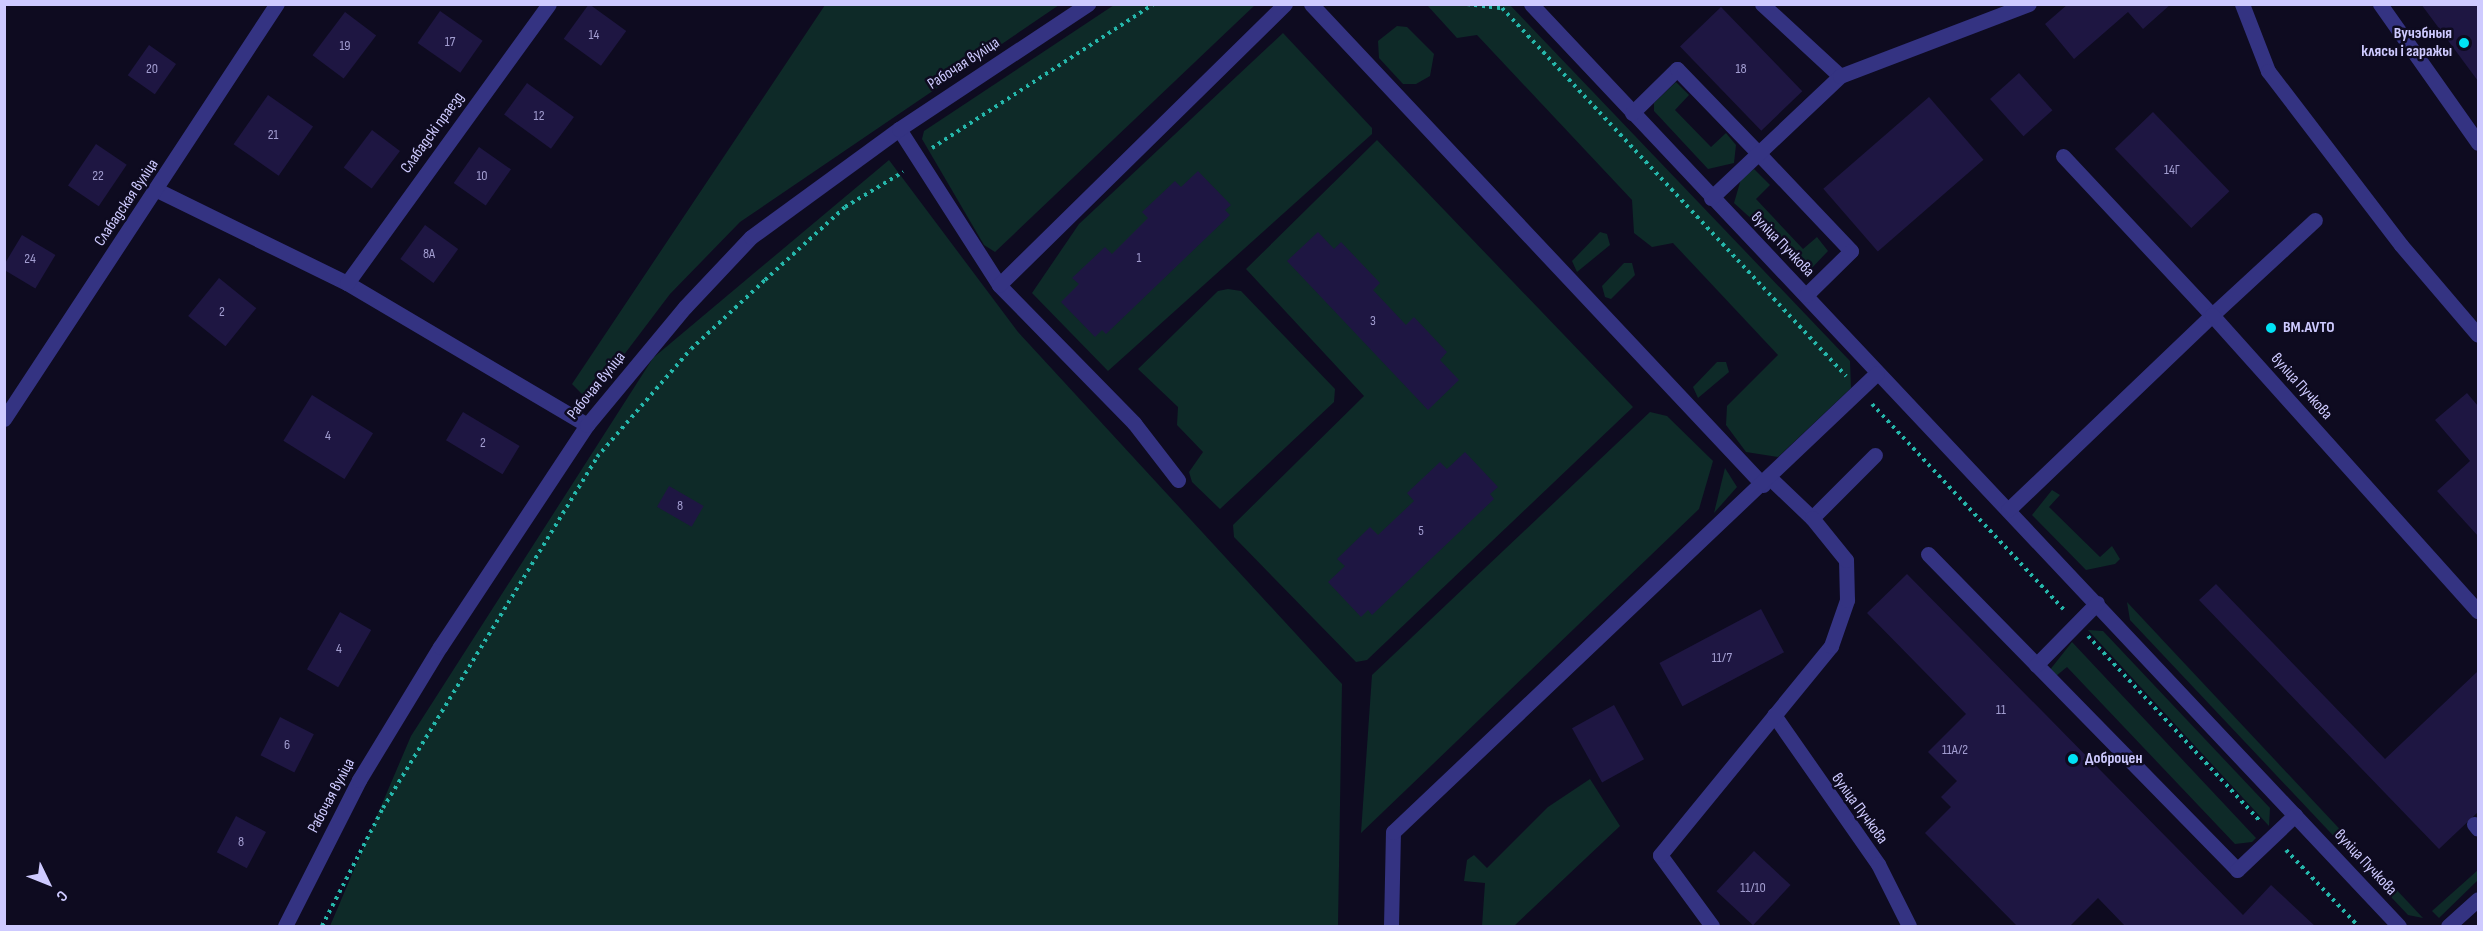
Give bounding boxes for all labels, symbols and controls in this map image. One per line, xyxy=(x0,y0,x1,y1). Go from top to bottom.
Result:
place label: Вучэбныя клясы і гаражы xyxy=(2361,24,2452,62)
house number: 14 xyxy=(589,27,599,43)
house number: 17 xyxy=(445,34,455,50)
street label: Рабочая вуліца xyxy=(925,34,1003,94)
marker: Вучэбныя клясы і гаражы xyxy=(2457,36,2471,50)
house number: 19 xyxy=(339,38,351,54)
house number: 20 xyxy=(146,61,158,77)
house number: 18 xyxy=(1735,61,1747,77)
street label: Слабадскі праезд xyxy=(397,89,469,177)
house number: 12 xyxy=(534,108,544,124)
house number: 21 xyxy=(268,127,278,143)
street label: Слабадская вуліца xyxy=(91,156,163,250)
house number: 14Г xyxy=(2164,162,2180,178)
house number: 22 xyxy=(92,168,104,184)
house number: 10 xyxy=(476,168,488,184)
street label: вуліца Пучкова xyxy=(1746,209,1818,281)
house number: 8А xyxy=(423,246,435,262)
house number: 1 xyxy=(1137,250,1141,266)
house number: 24 xyxy=(24,251,36,267)
house number: 2 xyxy=(219,304,225,320)
house number: 3 xyxy=(1370,313,1376,329)
place label: BM.AVTO xyxy=(2283,318,2335,338)
marker: BM.AVTO xyxy=(2264,321,2278,335)
street label: Рабочая вуліца xyxy=(564,348,630,424)
street label: вуліца Пучкова xyxy=(2266,350,2336,424)
house number: 4 xyxy=(325,428,331,444)
house number: 2 xyxy=(480,435,486,451)
house number: 8 xyxy=(677,498,683,514)
house number: 5 xyxy=(1418,523,1424,539)
house number: 4 xyxy=(336,641,342,657)
house number: 11/7 xyxy=(1712,650,1732,666)
house number: 11 xyxy=(1996,702,2006,718)
house number: 6 xyxy=(284,737,290,753)
house number: 11А/2 xyxy=(1942,742,1968,758)
place label: Доброцен xyxy=(2085,749,2142,769)
marker: Доброцен xyxy=(2066,752,2080,766)
street label: Рабочая вуліца xyxy=(304,755,360,837)
street label: вуліца Пучкова xyxy=(1827,770,1891,848)
street label: вуліца Пучкова xyxy=(2330,826,2400,900)
house number: 8 xyxy=(238,834,244,850)
north arrow xyxy=(18,853,78,913)
house number: 11/10 xyxy=(1740,880,1766,896)
text: С xyxy=(52,886,71,905)

